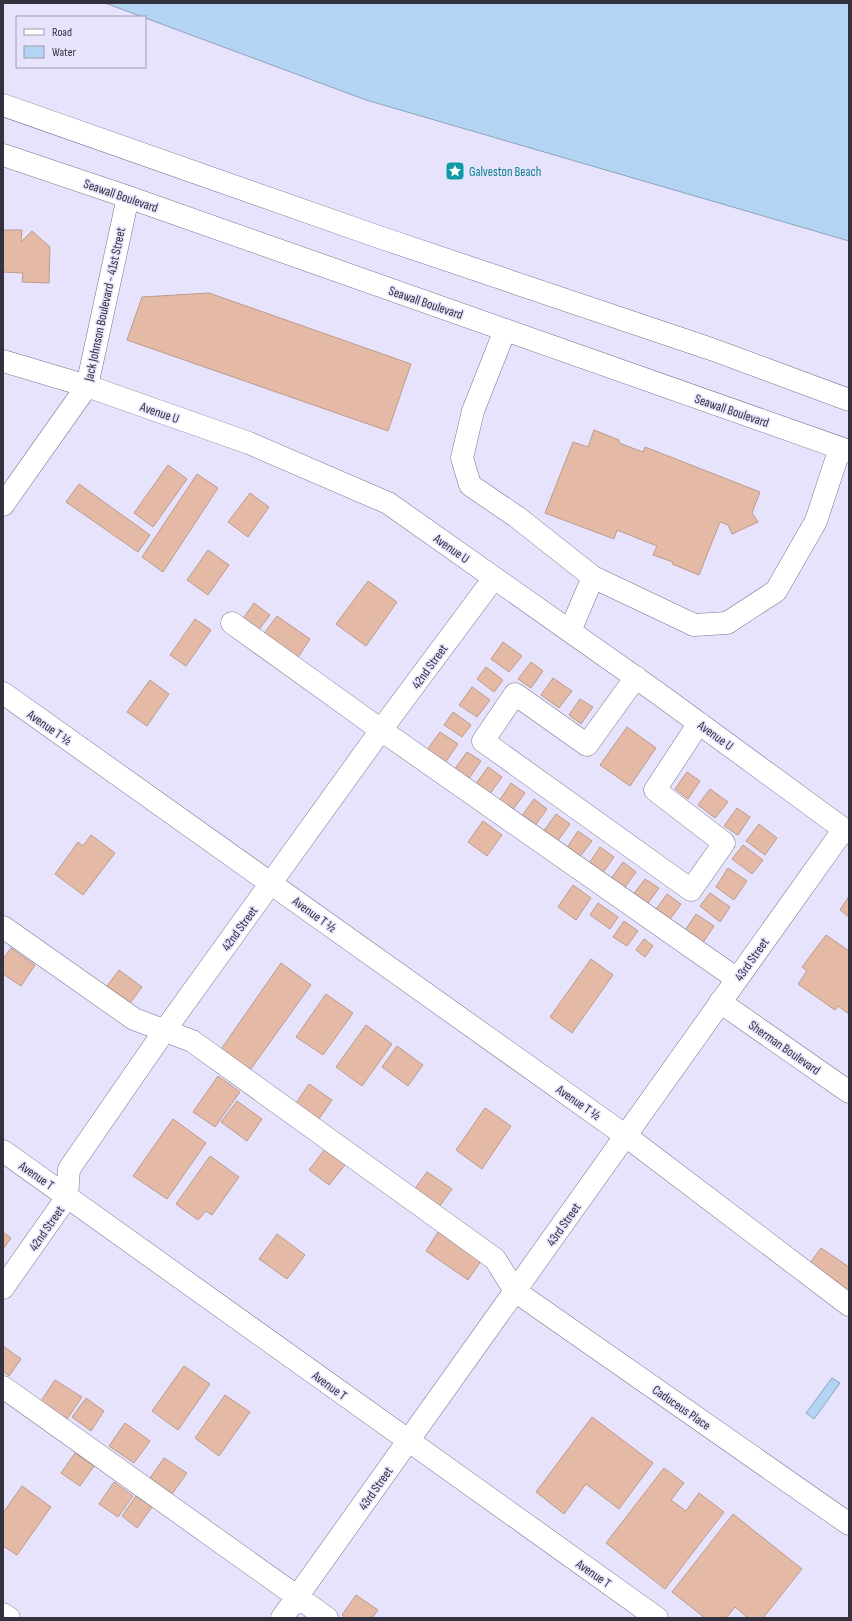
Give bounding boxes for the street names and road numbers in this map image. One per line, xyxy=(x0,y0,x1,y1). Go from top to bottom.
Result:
street label: Seawall Boulevard xyxy=(81,176,160,216)
street label: Jack Johnson Boulevard - 41st Street xyxy=(81,226,129,384)
street label: Seawall Boulevard xyxy=(386,283,465,323)
street label: Seawall Boulevard xyxy=(692,391,771,431)
street label: Avenue U xyxy=(137,398,181,427)
street label: Avenue U xyxy=(430,530,473,567)
street label: 42nd Street xyxy=(408,641,451,692)
street label: Avenue T ½ xyxy=(23,706,75,749)
street label: Avenue U xyxy=(694,717,736,754)
street label: Avenue T ½ xyxy=(288,893,340,936)
street label: 42nd Street xyxy=(218,903,261,954)
street label: 43rd Street xyxy=(731,935,773,984)
street label: Sherman Boulevard xyxy=(745,1017,823,1078)
street label: Avenue T ½ xyxy=(552,1081,604,1124)
street label: Avenue T xyxy=(15,1157,57,1194)
street label: 43rd Street xyxy=(543,1200,585,1249)
street label: 42nd Street xyxy=(26,1203,68,1254)
street label: Avenue T xyxy=(308,1367,350,1404)
street label: Caduceus Place xyxy=(649,1382,714,1434)
street label: 43rd Street xyxy=(355,1464,397,1513)
street label: Avenue T xyxy=(572,1555,614,1592)

